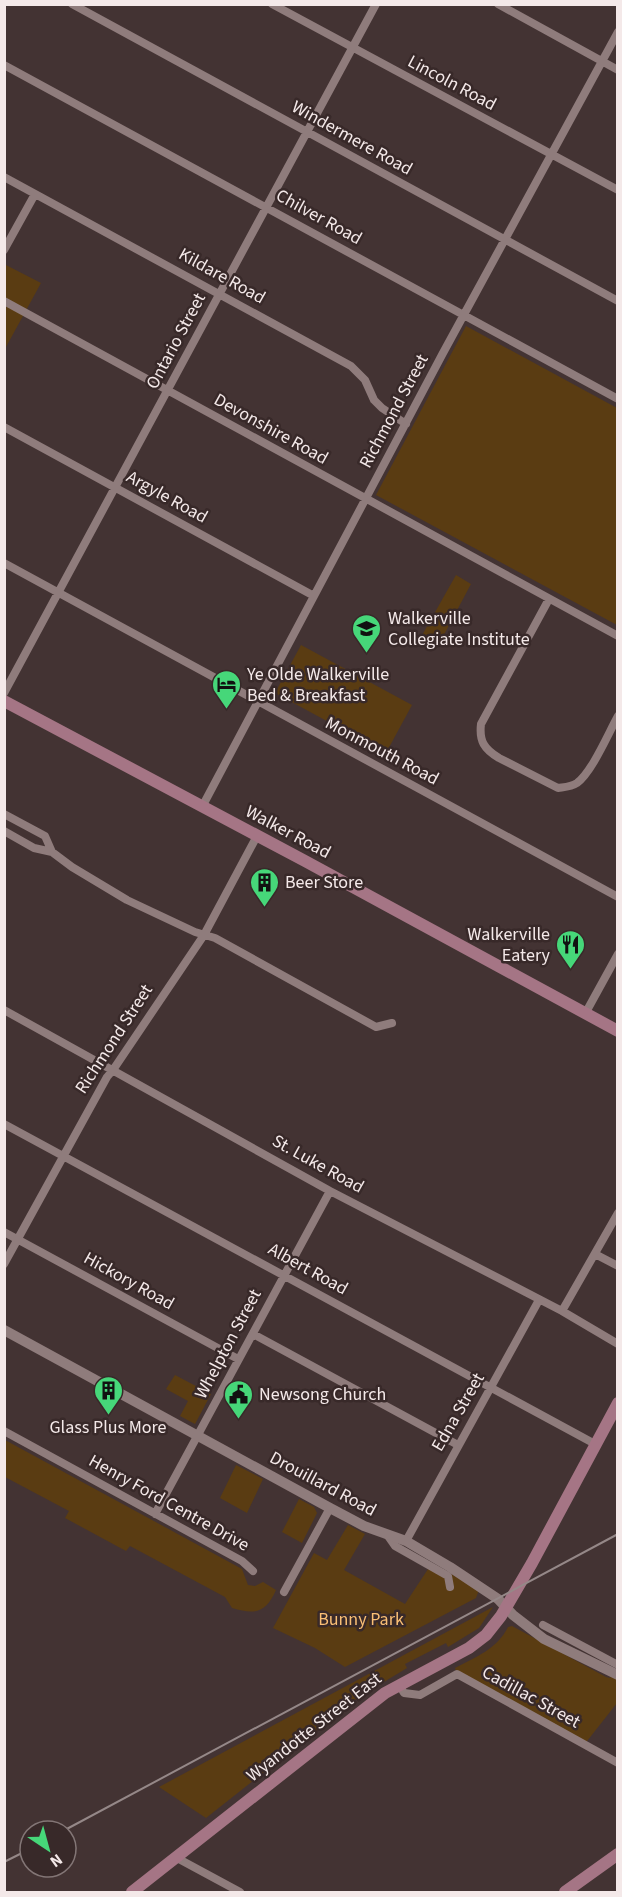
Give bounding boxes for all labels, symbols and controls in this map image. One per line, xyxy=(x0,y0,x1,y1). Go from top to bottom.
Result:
street label: Lincoln Road xyxy=(403,49,501,117)
street label: Windermere Road xyxy=(287,94,417,182)
street label: Chilver Road xyxy=(271,183,367,251)
street label: Kildare Road xyxy=(174,242,270,310)
street label: Ontario Street xyxy=(140,288,212,394)
street label: Richmond Street xyxy=(353,350,435,472)
street label: Devonshire Road xyxy=(209,387,333,471)
street label: Argyle Road xyxy=(122,464,212,530)
place label: Walkerville Collegiate Institute xyxy=(388,606,530,652)
school or university icon: Walkerville Collegiate Institute xyxy=(351,612,383,654)
place label: Ye Olde Walkerville Bed & Breakfast xyxy=(246,662,389,708)
hotel icon: Ye Olde Walkerville Bed & Breakfast xyxy=(210,668,242,710)
street label: Monmouth Road xyxy=(321,711,443,791)
street label: Walker Road xyxy=(241,799,335,865)
building icon: Beer Store xyxy=(248,866,280,908)
place label: Beer Store xyxy=(285,870,363,895)
place label: Walkerville Eatery xyxy=(467,922,551,968)
restaurant icon: Walkerville Eatery xyxy=(555,928,587,970)
street label: Richmond Street xyxy=(69,979,159,1099)
street label: St. Luke Road xyxy=(268,1128,368,1200)
street label: Albert Road xyxy=(264,1237,352,1301)
street label: Hickory Road xyxy=(79,1246,179,1316)
street label: Whelpton Street xyxy=(188,1285,268,1403)
street label: Edna Street xyxy=(425,1368,491,1456)
building icon: Glass Plus More xyxy=(92,1374,124,1416)
public building icon: Newsong Church xyxy=(222,1378,254,1420)
place label: Newsong Church xyxy=(259,1382,386,1407)
place label: Glass Plus More xyxy=(50,1415,167,1440)
street label: Drouillard Road xyxy=(265,1445,381,1523)
street label: Henry Ford Centre Drive xyxy=(84,1448,254,1558)
park label: Bunny Park xyxy=(318,1607,404,1632)
street label: Cadillac Street xyxy=(477,1660,585,1734)
street label: Wyandotte Street East xyxy=(241,1666,387,1788)
north arrow xyxy=(18,1819,78,1879)
text: N xyxy=(45,1848,67,1872)

